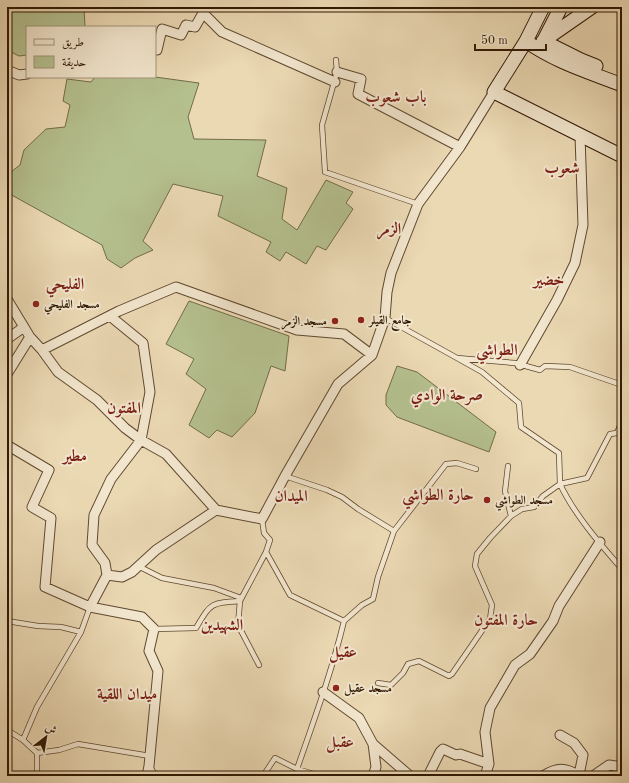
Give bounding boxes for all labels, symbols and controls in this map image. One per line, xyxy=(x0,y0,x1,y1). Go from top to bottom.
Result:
legend xyxy=(26,26,156,78)
scale bar xyxy=(475,26,546,52)
text: 50 m xyxy=(481,34,508,47)
text: طريق xyxy=(62,37,84,50)
text: حديقة xyxy=(62,57,86,70)
district label: باب شعوب xyxy=(365,89,427,107)
district label: شعوب xyxy=(544,161,580,178)
district label: الزمر xyxy=(377,221,401,240)
district label: خضير xyxy=(532,273,564,289)
district label: الفليحي xyxy=(46,276,84,298)
place label: مسجد الفليحي xyxy=(44,298,100,315)
marker: مسجد الفليحي xyxy=(31,299,41,309)
place label: جامع القيلر xyxy=(367,314,412,332)
place label: مسجد الزمر xyxy=(282,315,327,330)
marker: جامع القيلر xyxy=(356,315,366,325)
marker: مسجد الزمر xyxy=(330,316,340,326)
district label: الطواشي xyxy=(476,342,518,365)
district label: صرحة الوادي xyxy=(411,387,483,408)
district label: المفتون xyxy=(107,401,141,418)
district label: مطير xyxy=(61,449,87,465)
district label: حارة الطواشي xyxy=(402,487,474,510)
district label: الميدان xyxy=(274,489,308,505)
place label: مسجد الطواشي xyxy=(495,494,553,511)
marker: مسجد الطواشي xyxy=(482,495,492,505)
district label: حارة المفتون xyxy=(474,612,538,630)
district label: الشهيدين xyxy=(201,617,243,635)
district label: عقيل xyxy=(329,645,357,663)
marker: مسجد عقيل xyxy=(331,683,341,693)
place label: مسجد عقيل xyxy=(344,683,392,696)
district label: ميدان اللقية xyxy=(97,687,157,703)
north arrow xyxy=(26,717,66,757)
text: ش xyxy=(43,722,58,737)
district label: عقبل xyxy=(326,735,354,753)

